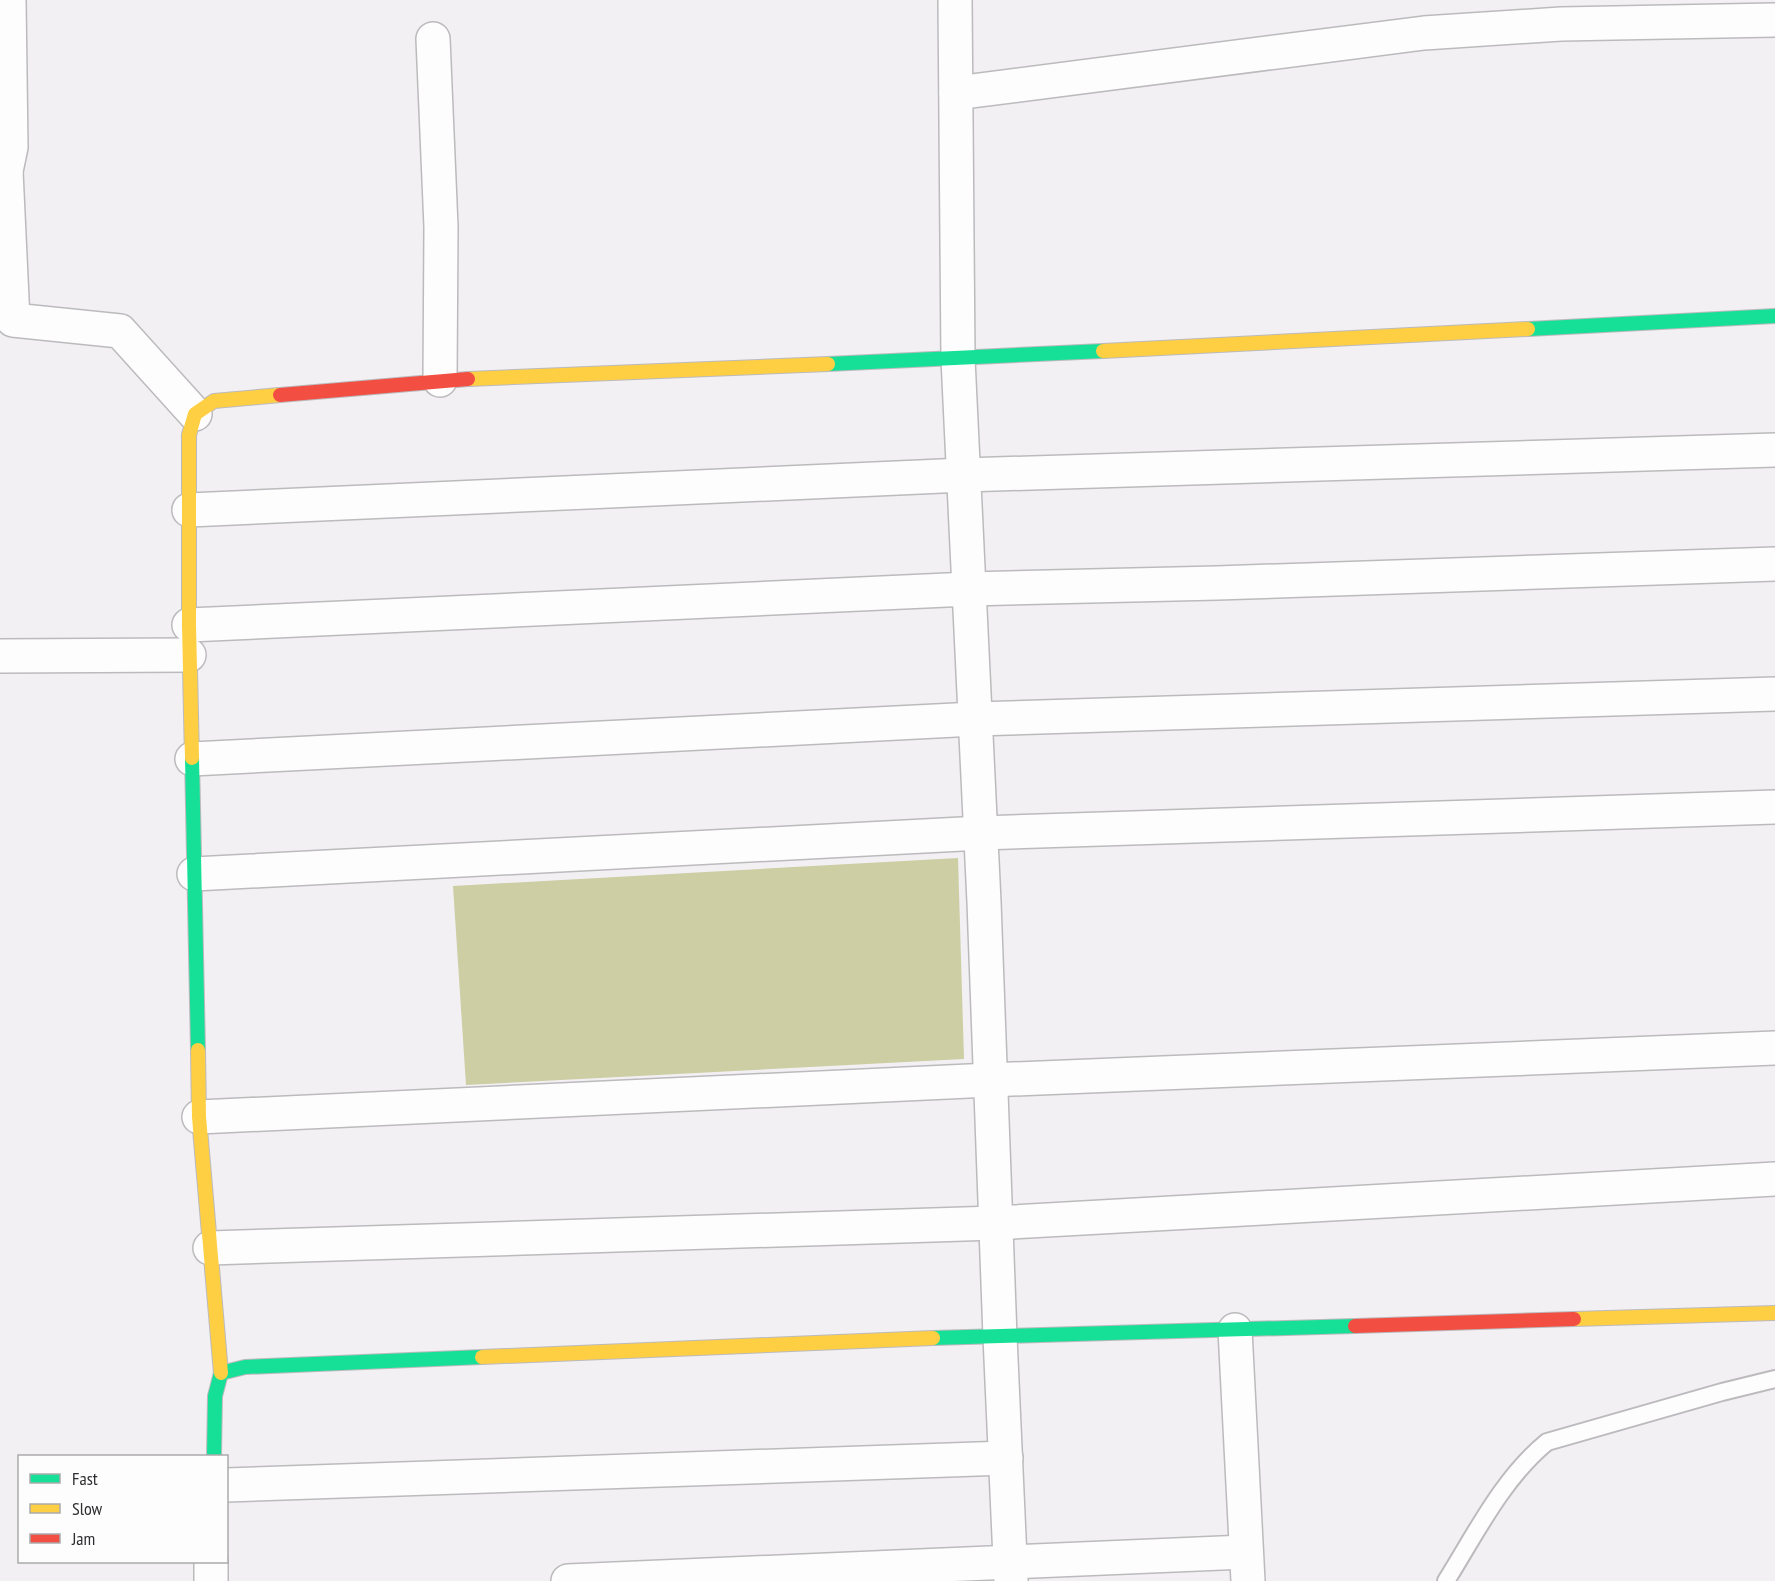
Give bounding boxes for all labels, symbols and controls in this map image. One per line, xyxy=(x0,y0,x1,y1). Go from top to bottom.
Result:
legend xyxy=(18,1455,228,1563)
text: Fast xyxy=(72,1467,98,1490)
text: Slow xyxy=(72,1497,103,1520)
text: Jam xyxy=(71,1527,95,1550)

